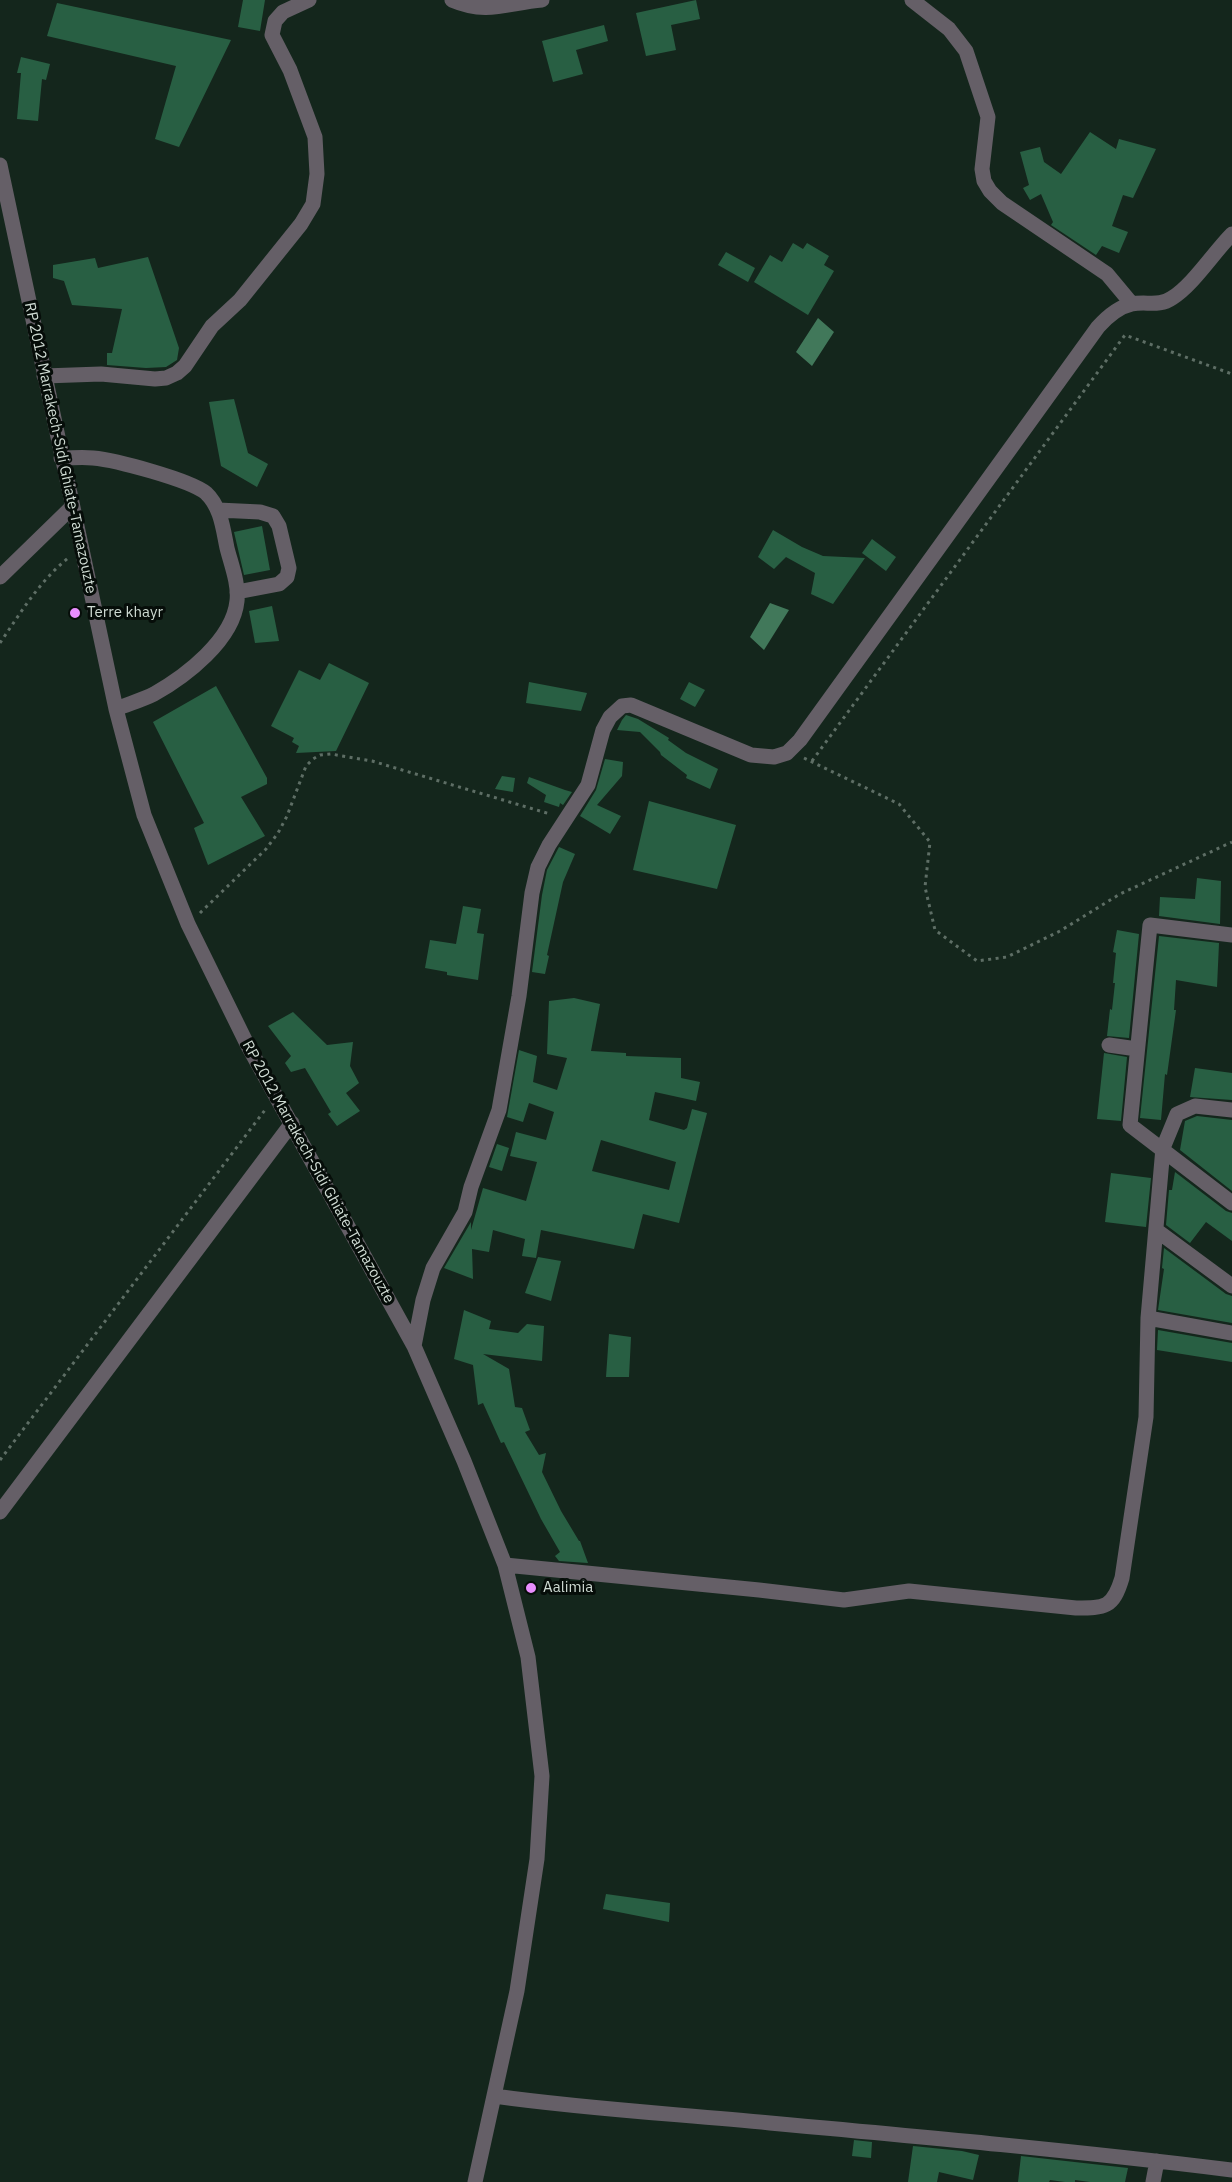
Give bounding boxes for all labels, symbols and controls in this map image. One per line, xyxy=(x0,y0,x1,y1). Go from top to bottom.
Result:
street label: RP 2012 Marrakech-Sidi Ghiate-Tamazouzte xyxy=(20,301,100,595)
place label: Terre khayr xyxy=(87,604,163,622)
marker: Terre khayr xyxy=(68,606,82,620)
street label: RP 2012 Marrakech-Sidi Ghiate-Tamazouzte xyxy=(238,1038,398,1306)
place label: Aalimia xyxy=(543,1579,593,1597)
marker: Aalimia xyxy=(524,1581,538,1595)

